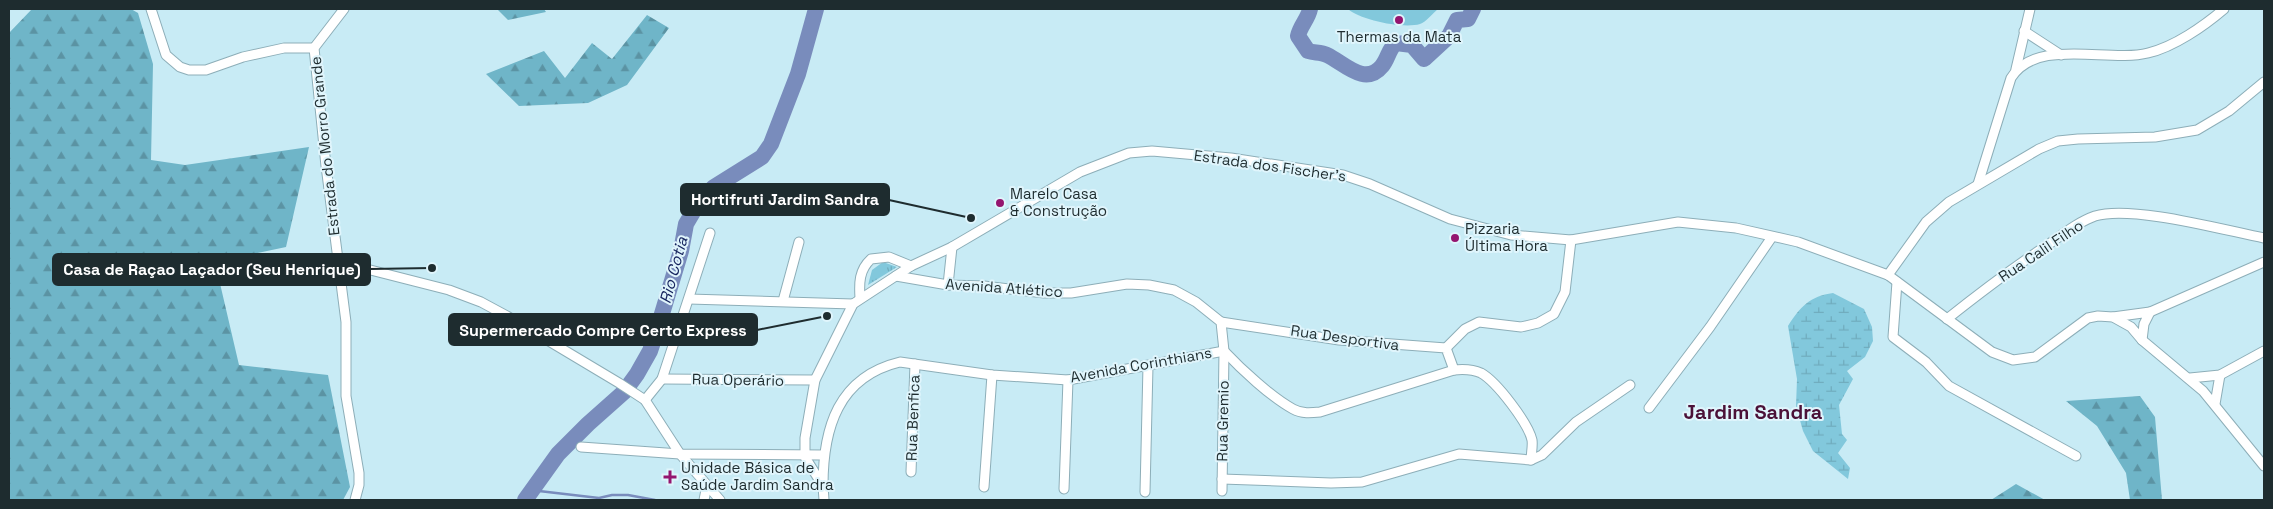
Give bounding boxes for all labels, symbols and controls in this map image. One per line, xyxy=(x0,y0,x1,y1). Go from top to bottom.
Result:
marker: Thermas da Mata xyxy=(1393,14,1405,26)
place label: Thermas da Mata xyxy=(1337,27,1462,46)
street label: Estrada do Morro Grande xyxy=(306,55,343,237)
street label: Estrada dos Fischer's xyxy=(1193,145,1348,186)
callout: Hortifruti Jardim Sandra xyxy=(681,184,889,215)
place label: Marelo Casa & Construção xyxy=(1010,184,1107,220)
text: Hortifruti Jardim Sandra xyxy=(691,189,879,210)
marker: Marelo Casa & Construção xyxy=(994,197,1006,209)
street label: Rua Calil Filho xyxy=(1995,215,2087,286)
place label: Pizzaria Última Hora xyxy=(1465,219,1548,255)
marker: Pizzaria Última Hora xyxy=(1449,232,1461,244)
water label: Rio Cotia xyxy=(654,234,693,306)
callout: Casa de Raçao Laçador (Seu Henrique) xyxy=(53,254,370,285)
text: Casa de Raçao Laçador (Seu Henrique) xyxy=(63,259,361,280)
street label: Avenida Atlético xyxy=(945,274,1063,301)
callout: Supermercado Compre Certo Express xyxy=(449,314,757,345)
text: Supermercado Compre Certo Express xyxy=(459,320,747,341)
street label: Rua Desportiva xyxy=(1290,320,1401,355)
street label: Avenida Corinthians xyxy=(1069,343,1213,386)
street label: Rua Operário xyxy=(692,369,784,390)
street label: Rua Benfica xyxy=(901,374,924,462)
street label: Rua Gremio xyxy=(1212,380,1233,462)
district label: Jardim Sandra xyxy=(1684,399,1823,425)
place label: Unidade Básica de Saúde Jardim Sandra xyxy=(681,458,834,494)
marker: Unidade Básica de Saúde Jardim Sandra xyxy=(663,470,677,484)

